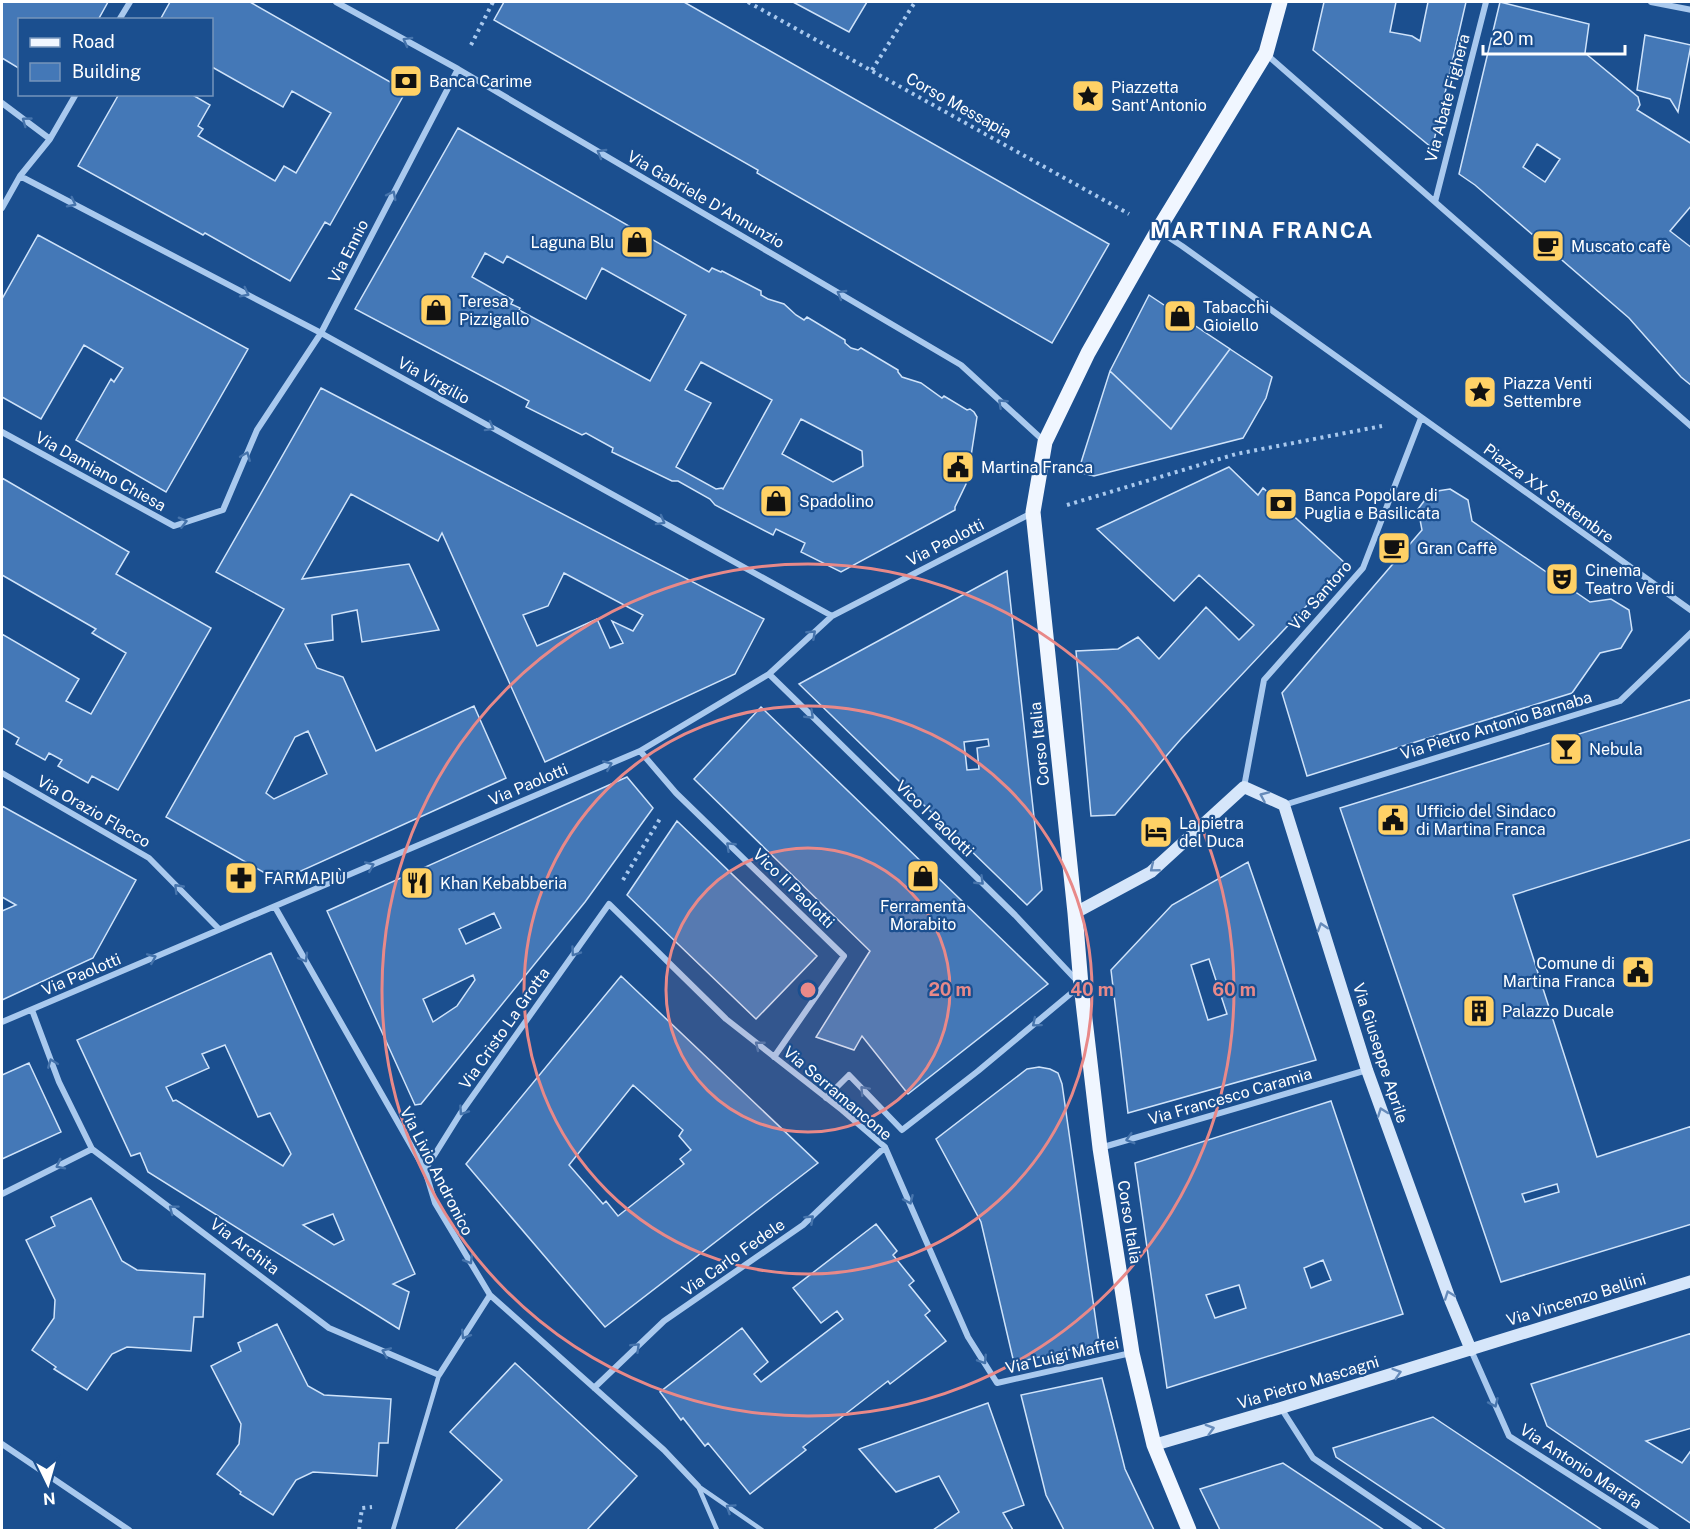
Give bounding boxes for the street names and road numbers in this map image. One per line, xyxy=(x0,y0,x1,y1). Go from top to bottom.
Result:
street label: Via Abate Fighera xyxy=(1421,32,1474,164)
street label: Corso Messapia xyxy=(903,69,1015,142)
street label: Via Gabriele D'Annunzio xyxy=(624,147,788,252)
street label: Via Ennio xyxy=(324,216,372,286)
street label: Via Virgilio xyxy=(394,353,473,408)
street label: Via Damiano Chiesa xyxy=(32,428,169,515)
street label: Piazza XX Settembre xyxy=(1480,440,1618,547)
street label: Via Paolotti xyxy=(903,515,987,570)
street label: Via Santoro xyxy=(1285,557,1356,634)
street label: Via Pietro Antonio Barnaba xyxy=(1398,687,1594,764)
street label: Corso Italia xyxy=(1026,701,1053,787)
street label: Via Paolotti xyxy=(486,759,571,810)
street label: Via Orazio Flacco xyxy=(34,771,154,852)
street label: Vico I Paolotti xyxy=(892,776,978,860)
street label: Vico II Paolotti xyxy=(749,845,838,932)
street label: Via Paolotti xyxy=(39,949,124,1000)
street label: Via Cristo La Grotta xyxy=(455,964,554,1093)
street label: Via Giuseppe Aprile xyxy=(1349,981,1412,1126)
street label: Via Serramancone xyxy=(779,1042,896,1144)
street label: Via Francesco Caramia xyxy=(1146,1064,1314,1129)
street label: Via Livio Andronico xyxy=(396,1104,477,1239)
street label: Corso Italia xyxy=(1114,1179,1145,1265)
street label: Via Archita xyxy=(206,1214,283,1279)
street label: Via Carlo Fedele xyxy=(678,1215,788,1300)
street label: Via Vincenzo Bellini xyxy=(1504,1269,1648,1330)
street label: Via Luigi Maffei xyxy=(1004,1333,1121,1378)
street label: Via Pietro Mascagni xyxy=(1235,1352,1381,1413)
street label: Via Antonio Marafa xyxy=(1516,1420,1645,1513)

